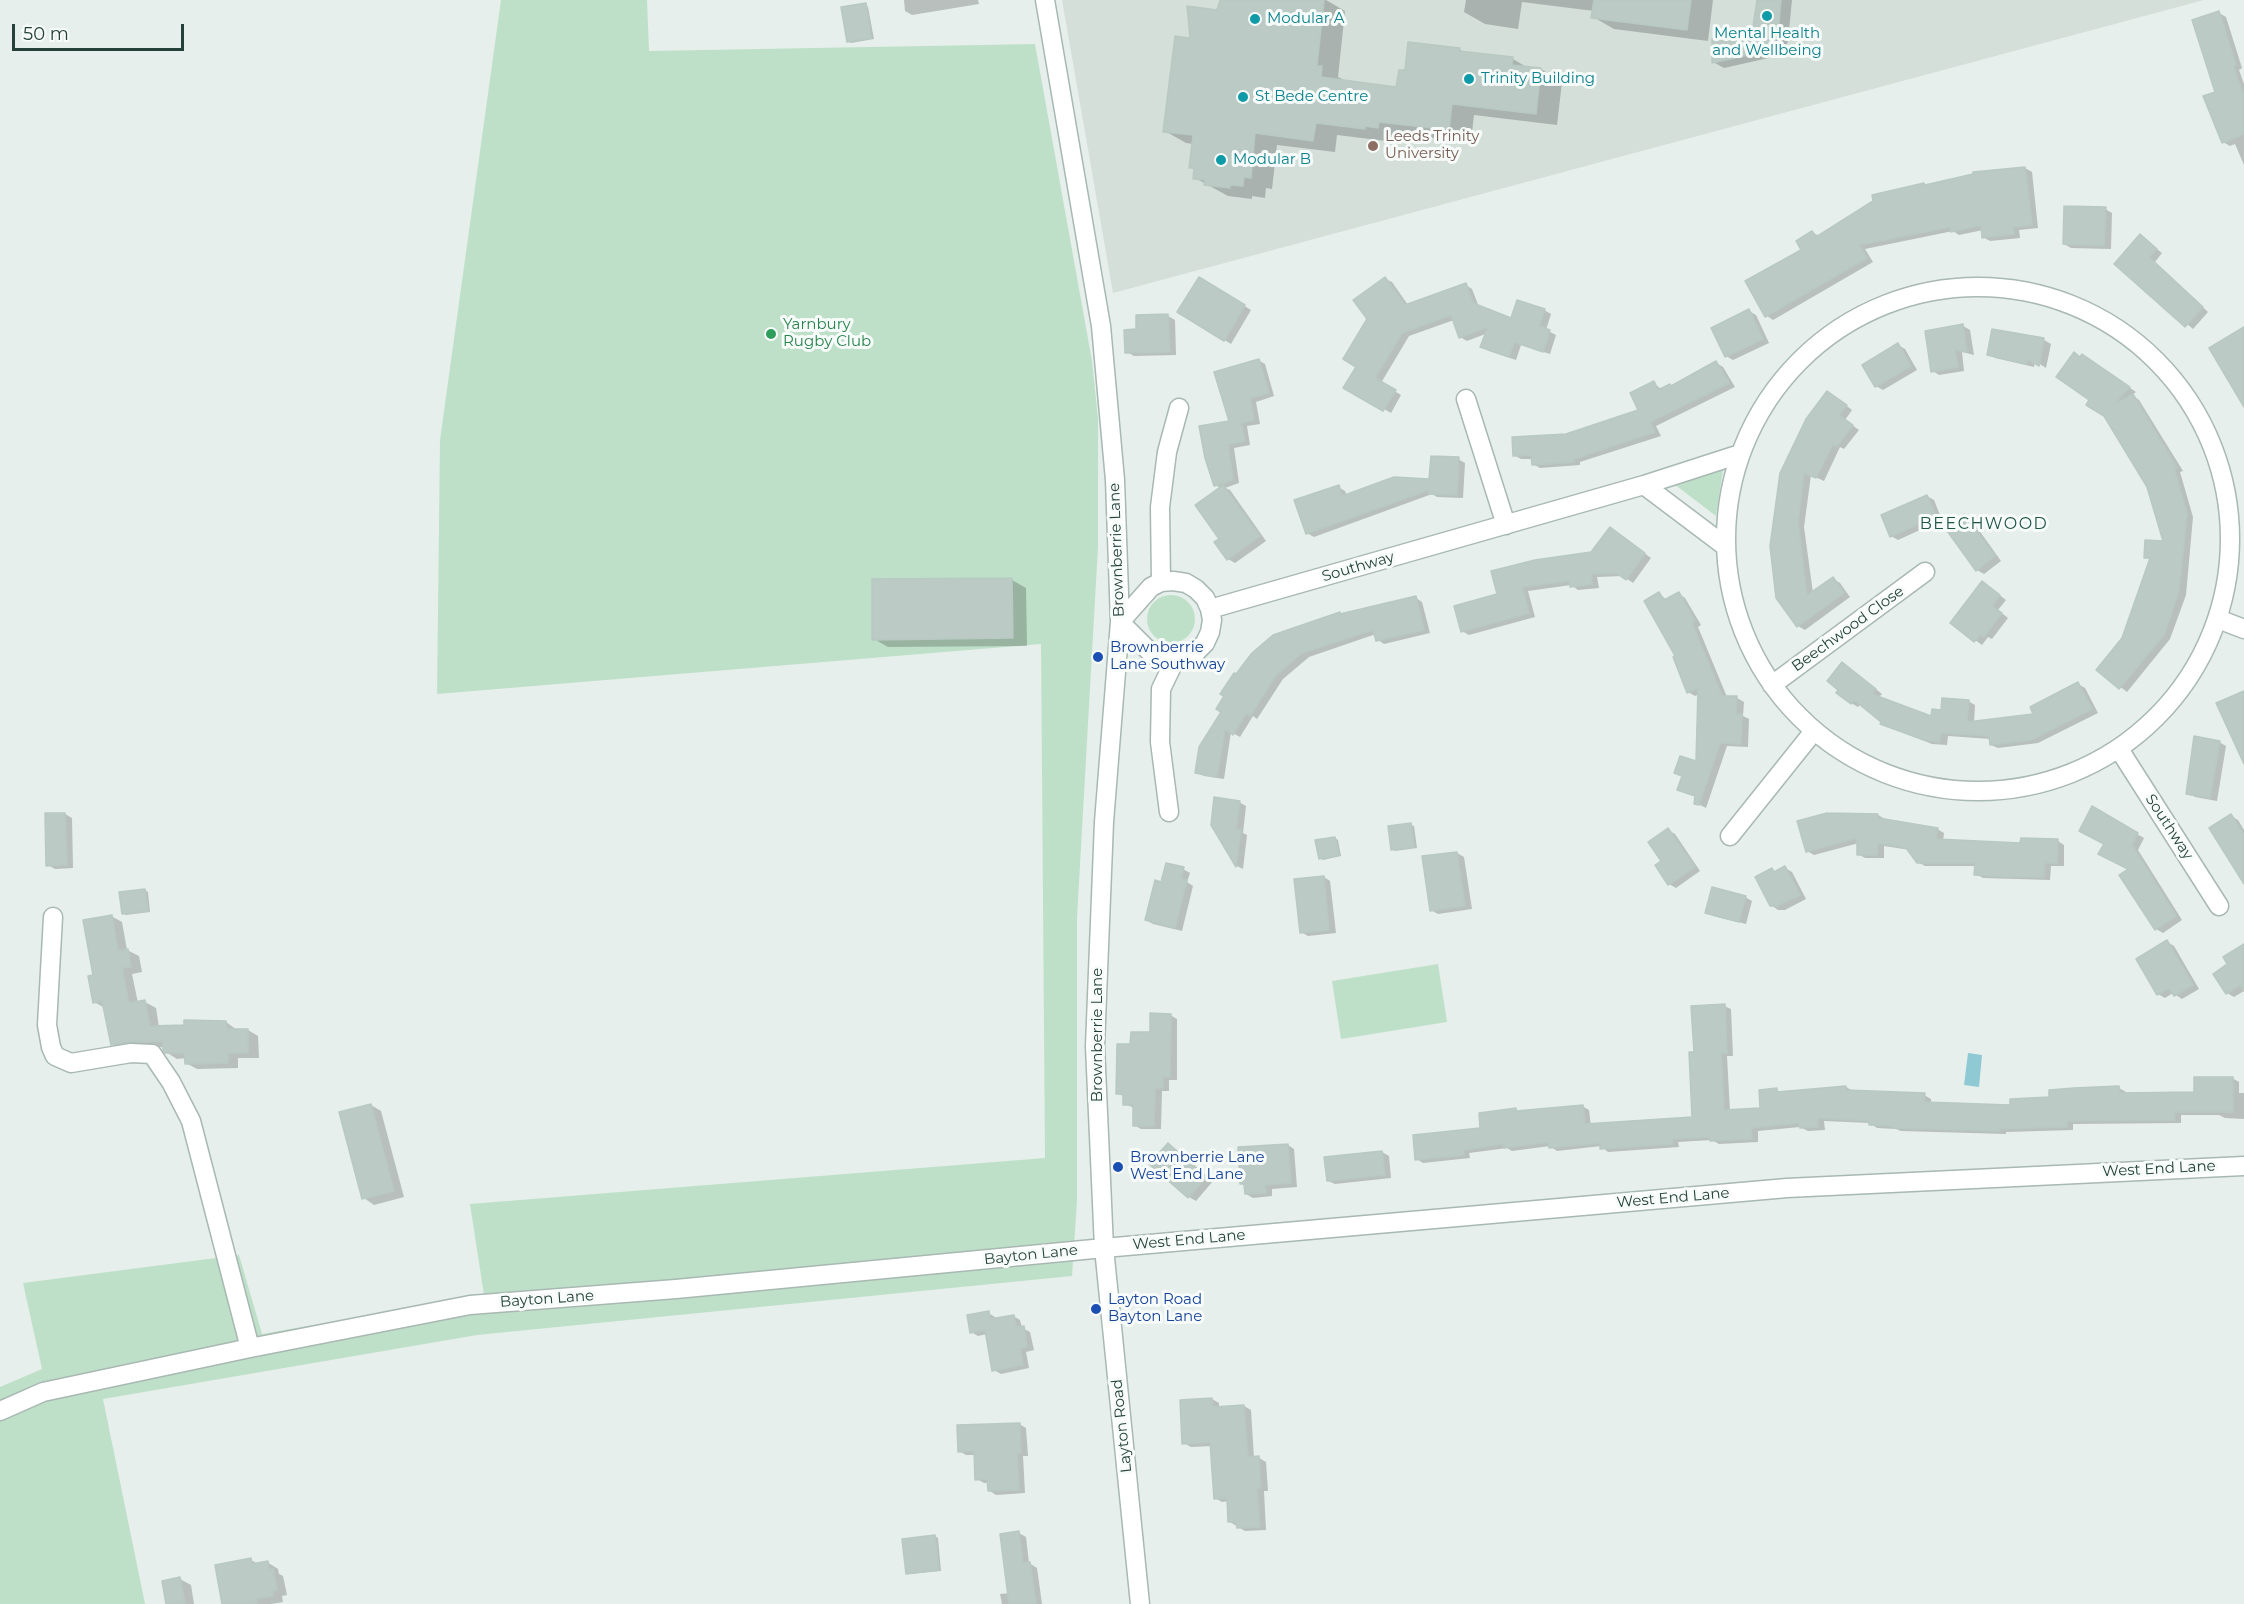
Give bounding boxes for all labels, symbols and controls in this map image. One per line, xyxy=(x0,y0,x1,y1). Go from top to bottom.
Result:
marker: Mental Health and Wellbeing xyxy=(1760,9,1774,23)
place label: Modular A xyxy=(1267,10,1345,28)
scale bar xyxy=(15,12,188,50)
marker: Modular A xyxy=(1248,12,1262,26)
text: 50 m xyxy=(23,23,69,45)
place label: Mental Health and Wellbeing xyxy=(1712,25,1822,60)
place label: Trinity Building xyxy=(1481,70,1595,88)
marker: Trinity Building xyxy=(1462,72,1476,86)
place label: St Bede Centre xyxy=(1255,88,1368,106)
marker: St Bede Centre xyxy=(1236,90,1250,104)
place label: Leeds Trinity University xyxy=(1385,128,1479,163)
marker: Leeds Trinity University xyxy=(1366,139,1380,153)
place label: Modular B xyxy=(1233,151,1311,169)
marker: Modular B xyxy=(1214,153,1228,167)
place label: Yarnbury Rugby Club xyxy=(783,316,871,351)
marker: Yarnbury Rugby Club xyxy=(764,327,778,341)
street label: Brownberrie Lane xyxy=(1106,482,1128,618)
district label: BEECHWOOD xyxy=(1920,514,2048,534)
street label: Southway xyxy=(1320,548,1396,586)
street label: Beechwood Close xyxy=(1788,582,1908,676)
place label: Brownberrie Lane Southway xyxy=(1110,639,1225,674)
marker: Brownberrie Lane Southway xyxy=(1091,650,1105,664)
street label: Southway xyxy=(2141,791,2197,863)
street label: Brownberrie Lane xyxy=(1089,968,1107,1102)
place label: Brownberrie Lane West End Lane xyxy=(1130,1149,1265,1184)
street label: West End Lane xyxy=(2102,1157,2216,1181)
marker: Brownberrie Lane West End Lane xyxy=(1111,1160,1125,1174)
street label: West End Lane xyxy=(1616,1184,1730,1212)
street label: West End Lane xyxy=(1132,1226,1246,1254)
street label: Bayton Lane xyxy=(983,1241,1079,1269)
street label: Bayton Lane xyxy=(499,1287,595,1311)
place label: Layton Road Bayton Lane xyxy=(1108,1291,1202,1326)
marker: Layton Road Bayton Lane xyxy=(1089,1302,1103,1316)
street label: Layton Road xyxy=(1108,1378,1136,1474)

